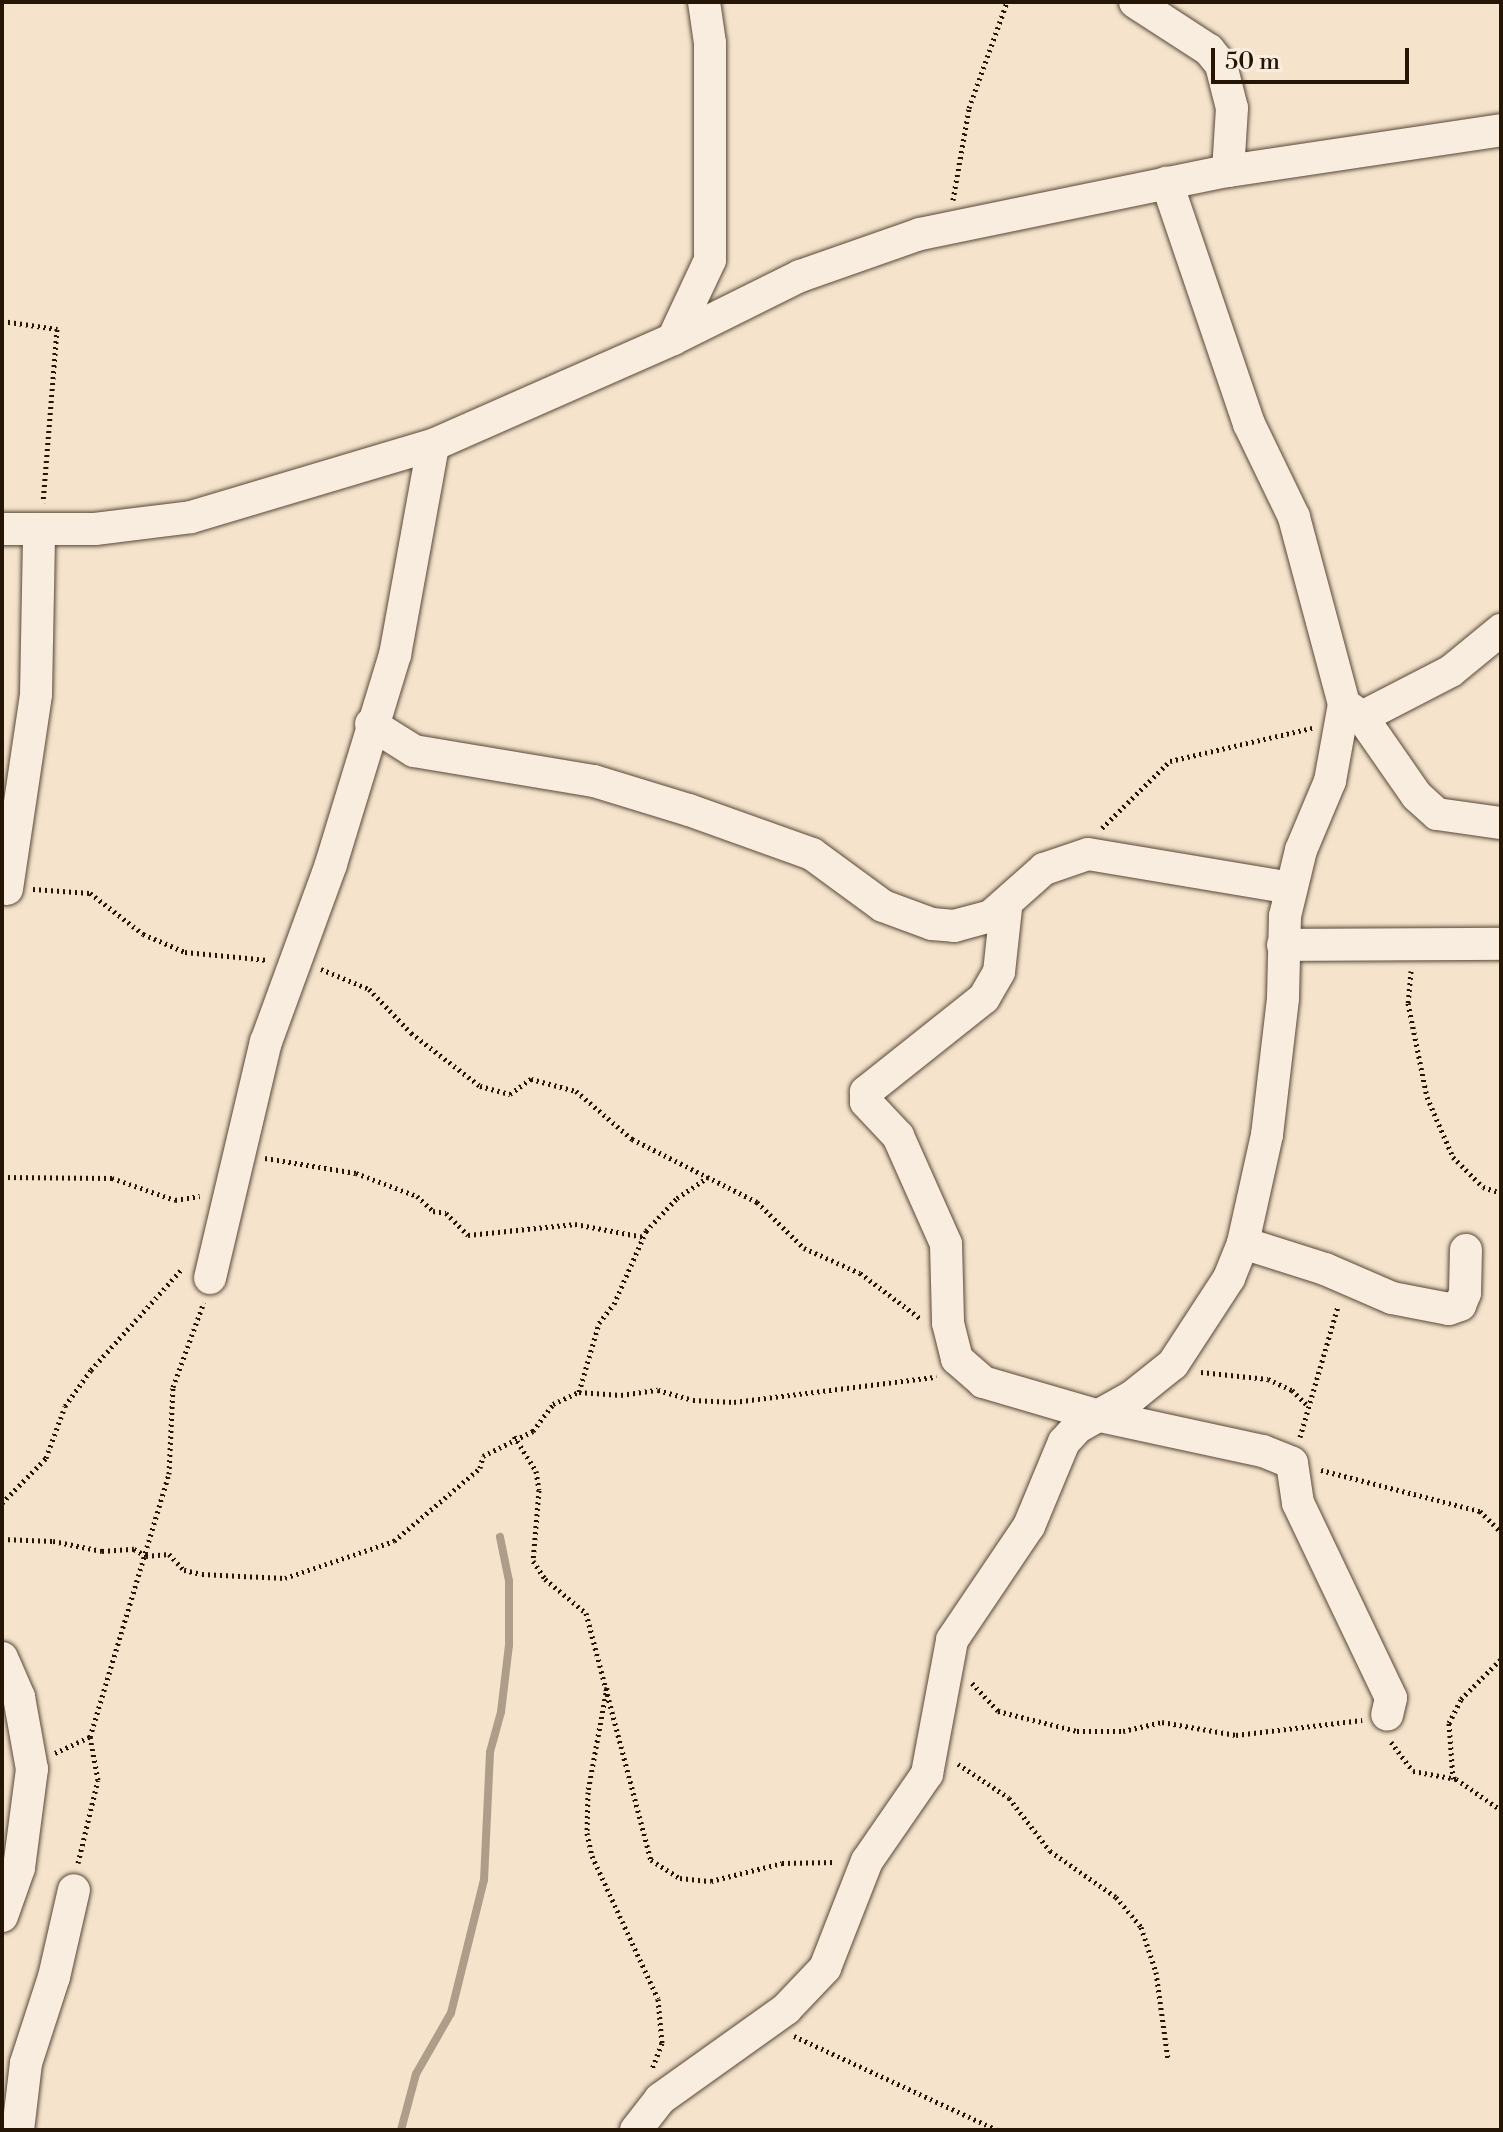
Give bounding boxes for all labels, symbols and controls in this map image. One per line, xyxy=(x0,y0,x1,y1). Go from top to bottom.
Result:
scale bar xyxy=(1215,32,1413,82)
text: 50 m xyxy=(1225,47,1280,77)

